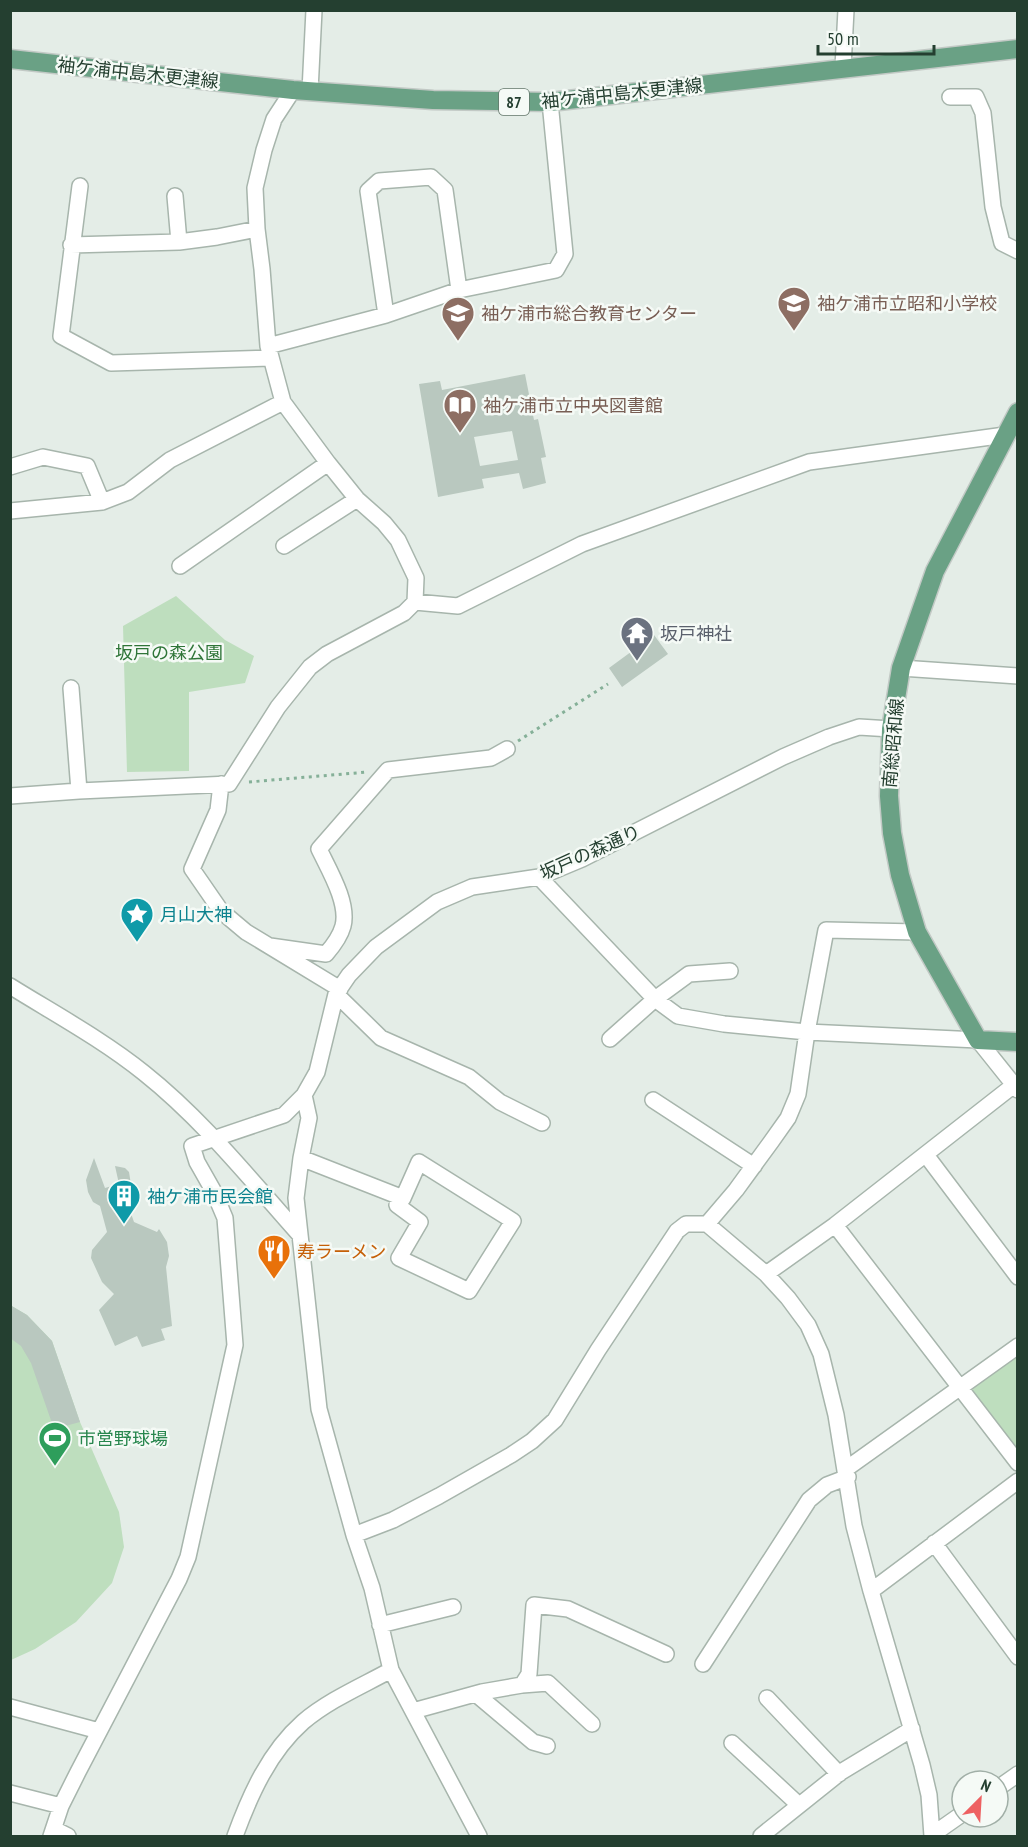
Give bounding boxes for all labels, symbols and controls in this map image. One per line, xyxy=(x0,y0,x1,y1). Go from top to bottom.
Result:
scale bar xyxy=(818,18,934,56)
text: 50 m xyxy=(827,27,859,50)
street label: 袖ケ浦中島木更津線 xyxy=(56,53,220,93)
street label: 袖ケ浦中島木更津線 xyxy=(540,73,704,113)
road number: 87 xyxy=(499,89,529,115)
school or university icon: 袖ケ浦市立昭和小学校 xyxy=(776,285,812,332)
place label: 袖ケ浦市立昭和小学校 xyxy=(817,292,997,315)
school or university icon: 袖ケ浦市総合教育センター xyxy=(440,295,476,342)
place label: 袖ケ浦市総合教育センター xyxy=(481,302,697,325)
library icon: 袖ケ浦市立中央図書館 xyxy=(442,387,478,434)
place label: 袖ケ浦市立中央図書館 xyxy=(483,394,663,417)
temple icon: 坂戸神社 xyxy=(619,615,655,662)
place label: 坂戸神社 xyxy=(660,622,732,645)
park label: 坂戸の森公園 xyxy=(115,641,223,664)
street label: 南総昭和線 xyxy=(878,697,908,789)
street label: 坂戸の森通り xyxy=(536,820,644,884)
place icon: 月山大神 xyxy=(119,896,155,943)
place label: 月山大神 xyxy=(160,903,232,926)
building icon: 袖ケ浦市民会館 xyxy=(106,1178,142,1225)
place label: 袖ケ浦市民会館 xyxy=(147,1185,273,1208)
restaurant icon: 寿ラーメン xyxy=(256,1233,292,1280)
place label: 寿ラーメン xyxy=(297,1240,386,1263)
sports icon: 市営野球場 xyxy=(37,1420,73,1467)
place label: 市営野球場 xyxy=(78,1427,168,1450)
north arrow xyxy=(950,1769,1010,1829)
text: N xyxy=(978,1774,994,1796)

